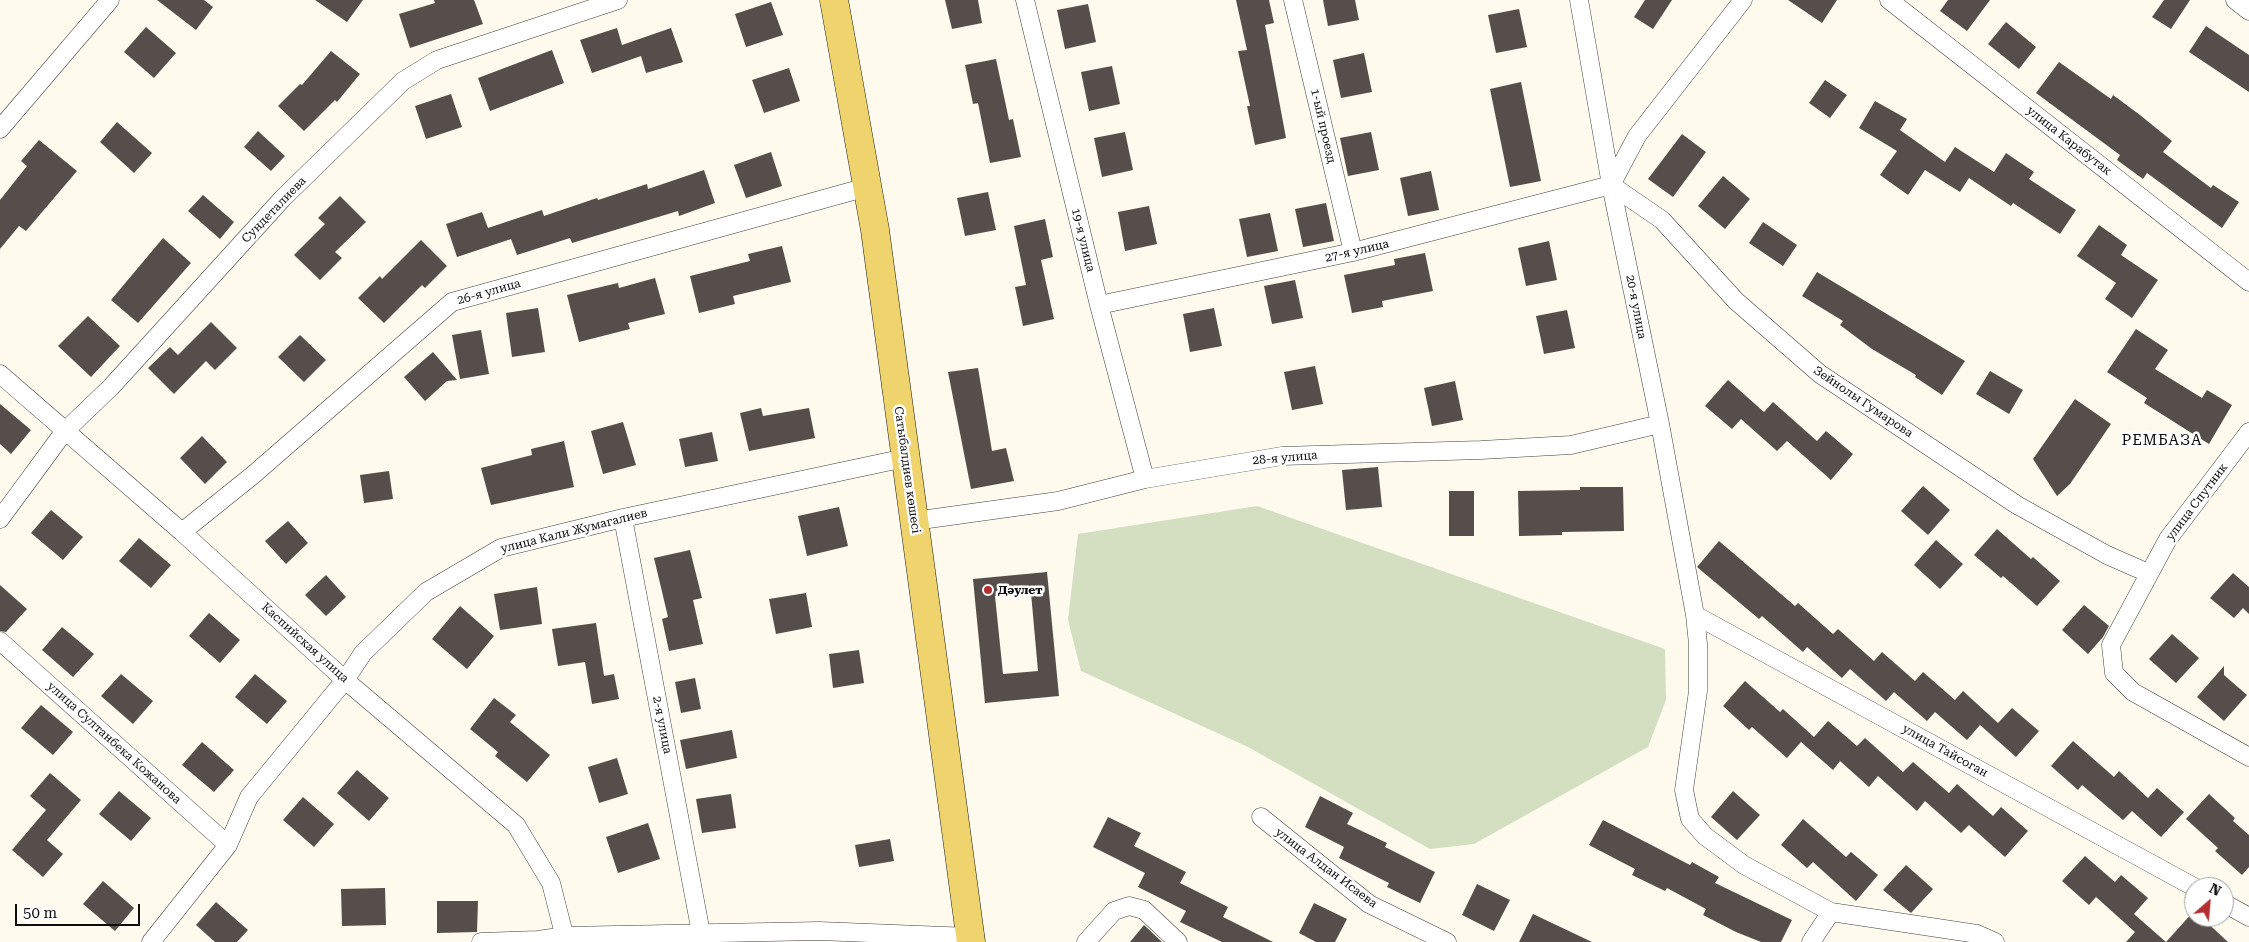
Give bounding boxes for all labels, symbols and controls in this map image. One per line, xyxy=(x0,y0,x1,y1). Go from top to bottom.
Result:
street label: 1-ый проезд xyxy=(1307,87,1339,165)
street label: улица Карабутак xyxy=(2024,103,2114,179)
street label: Сундеталиева xyxy=(239,174,309,246)
street label: 19-я улица xyxy=(1068,207,1098,273)
street label: 27-я улица xyxy=(1324,237,1390,265)
street label: 20-я улица xyxy=(1623,274,1649,340)
street label: 26-я улица xyxy=(456,276,522,308)
street label: Зейнолы Гумарова xyxy=(1810,363,1916,441)
street label: Сатыбалдиев көшесі xyxy=(891,406,923,534)
district label: РЕМБАЗА xyxy=(2121,432,2203,450)
street label: 28-я улица xyxy=(1252,448,1318,468)
street label: улица Спутник xyxy=(2163,460,2231,544)
street label: улица Кали Жумагалиев xyxy=(499,506,649,556)
place label: Дәулет xyxy=(998,583,1043,597)
marker: Дәулет xyxy=(982,584,994,596)
street label: Каспийская улица xyxy=(258,600,352,686)
street label: улица Султанбека Кожанова xyxy=(44,679,184,807)
street label: 2-я улица xyxy=(649,695,675,755)
street label: улица Тайсоган xyxy=(1900,722,1990,780)
street label: улица Алдан Исаева xyxy=(1272,825,1380,911)
north arrow xyxy=(2184,877,2234,927)
text: N xyxy=(2207,880,2224,899)
scale bar xyxy=(18,894,142,926)
text: 50 m xyxy=(23,904,57,922)

